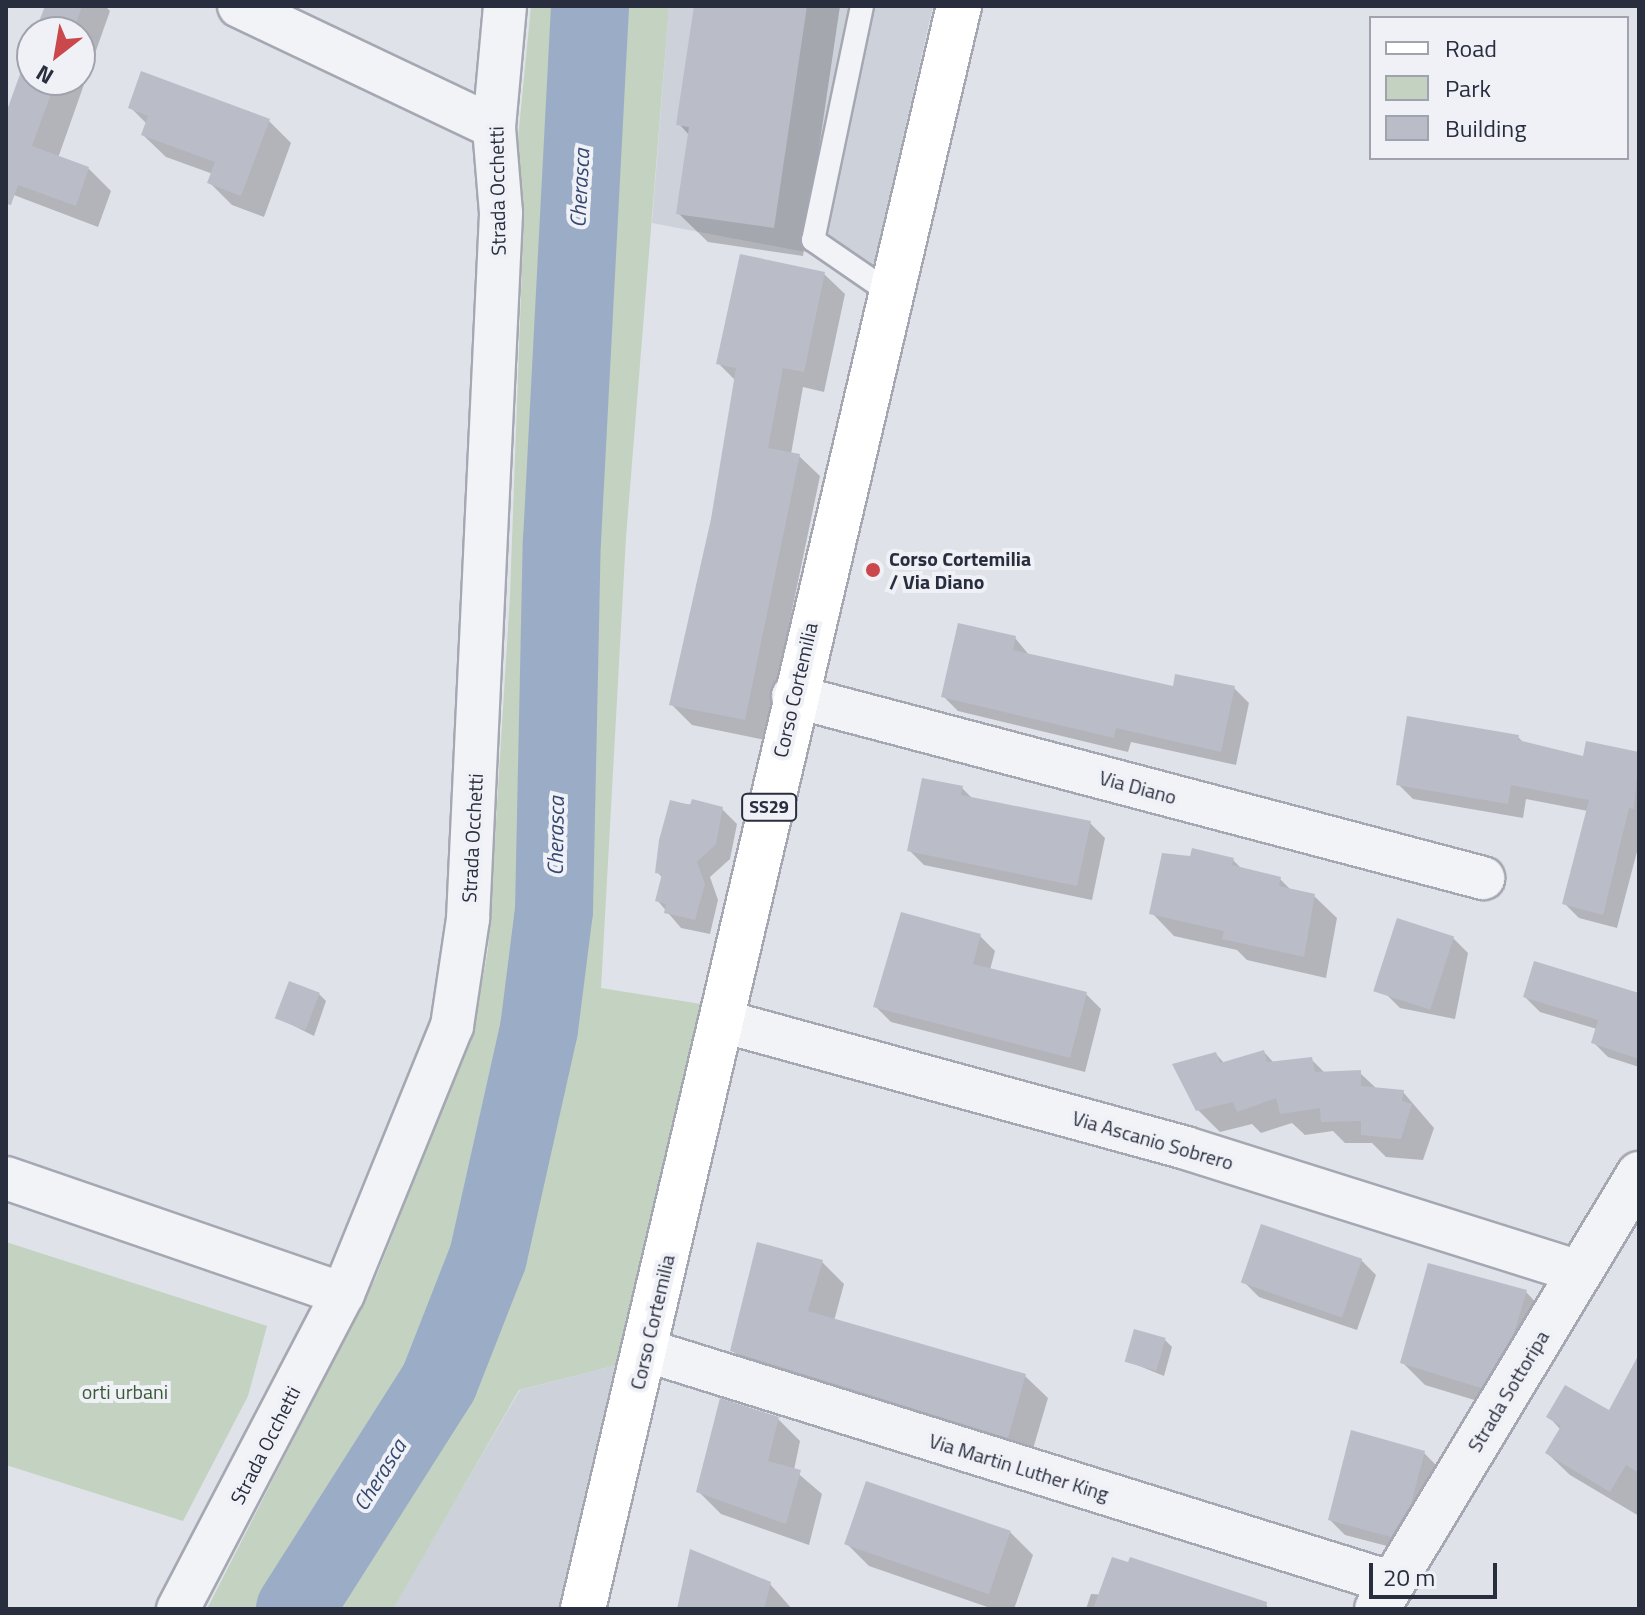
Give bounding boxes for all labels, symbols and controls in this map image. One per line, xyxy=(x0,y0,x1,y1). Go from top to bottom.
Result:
north arrow xyxy=(16,16,96,96)
legend xyxy=(1369,16,1629,160)
text: Road xyxy=(1445,30,1497,66)
text: N xyxy=(29,56,60,93)
text: Park xyxy=(1445,70,1491,106)
text: Building xyxy=(1445,110,1527,146)
street label: Strada Occhetti xyxy=(484,126,510,256)
water label: Cherasca xyxy=(565,148,595,228)
place label: Corso Cortemilia / Via Diano xyxy=(889,546,1031,593)
marker: Corso Cortemilia / Via Diano xyxy=(864,561,882,579)
street label: Corso Cortemilia xyxy=(768,620,822,760)
street label: Via Diano xyxy=(1097,765,1179,809)
street label: Strada Occhetti xyxy=(457,773,487,903)
road number: SS29 xyxy=(741,793,797,821)
water label: Cherasca xyxy=(542,796,570,876)
street label: Via Ascanio Sobrero xyxy=(1070,1106,1236,1174)
street label: Corso Cortemilia xyxy=(625,1252,679,1392)
street label: Strada Sottoripa xyxy=(1462,1326,1554,1456)
park label: orti urbani xyxy=(82,1379,168,1403)
street label: Strada Occhetti xyxy=(225,1382,305,1508)
street label: Via Martin Luther King xyxy=(926,1428,1112,1506)
water label: Cherasca xyxy=(348,1434,412,1516)
scale bar xyxy=(1373,1547,1501,1597)
text: 20 m xyxy=(1383,1559,1435,1595)

